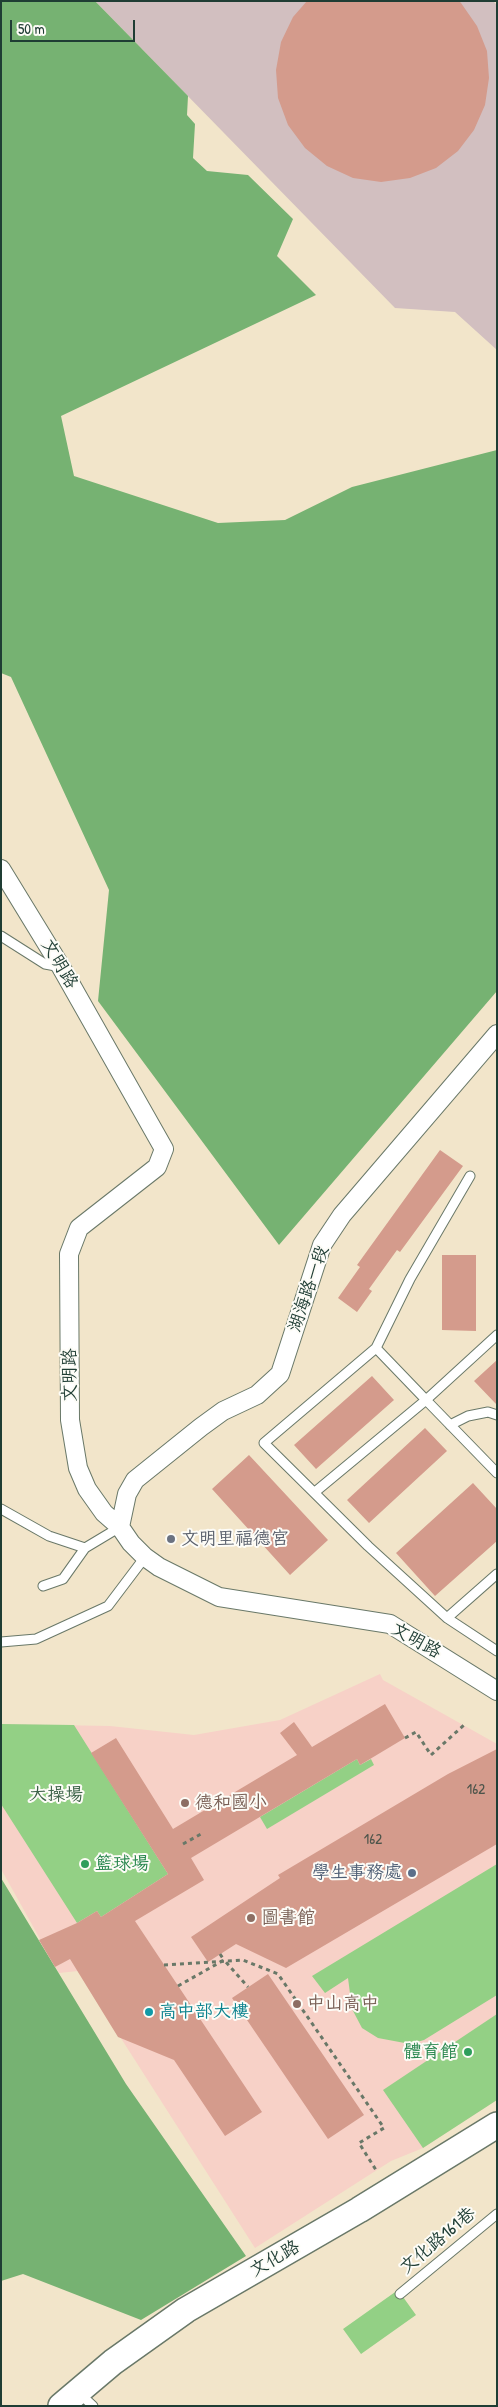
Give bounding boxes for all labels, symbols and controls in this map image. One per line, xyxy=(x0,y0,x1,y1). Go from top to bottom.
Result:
scale bar xyxy=(12,10,138,42)
text: 50 m xyxy=(18,18,45,39)
street label: 文明路 xyxy=(36,935,82,993)
street label: 湖海路一段 xyxy=(284,1243,334,1335)
street label: 文明路 xyxy=(59,1348,81,1402)
place label: 文明里福德宮 xyxy=(181,1528,289,1550)
marker: 文明里福德宮 xyxy=(165,1533,177,1545)
street label: 文明路 xyxy=(387,1618,445,1664)
house number: 162 xyxy=(467,1781,485,1799)
park label: 大操場 xyxy=(29,1784,83,1806)
place label: 德和國小 xyxy=(195,1792,267,1814)
marker: 德和國小 xyxy=(179,1797,191,1809)
house number: 162 xyxy=(364,1831,382,1849)
place label: 籃球場 xyxy=(95,1853,149,1875)
marker: 籃球場 xyxy=(79,1858,91,1870)
place label: 學生事務處 xyxy=(312,1862,402,1884)
marker: 學生事務處 xyxy=(406,1867,418,1879)
place label: 圖書館 xyxy=(261,1907,315,1929)
marker: 圖書館 xyxy=(245,1912,257,1924)
place label: 中山高中 xyxy=(307,1993,379,2015)
marker: 中山高中 xyxy=(291,1998,303,2010)
place label: 高中部大樓 xyxy=(159,2001,249,2023)
marker: 高中部大樓 xyxy=(143,2006,155,2018)
place label: 體育館 xyxy=(404,2041,458,2063)
marker: 體育館 xyxy=(462,2046,474,2058)
street label: 文化路161巷 xyxy=(396,2203,480,2279)
street label: 文化路 xyxy=(246,2236,304,2282)

